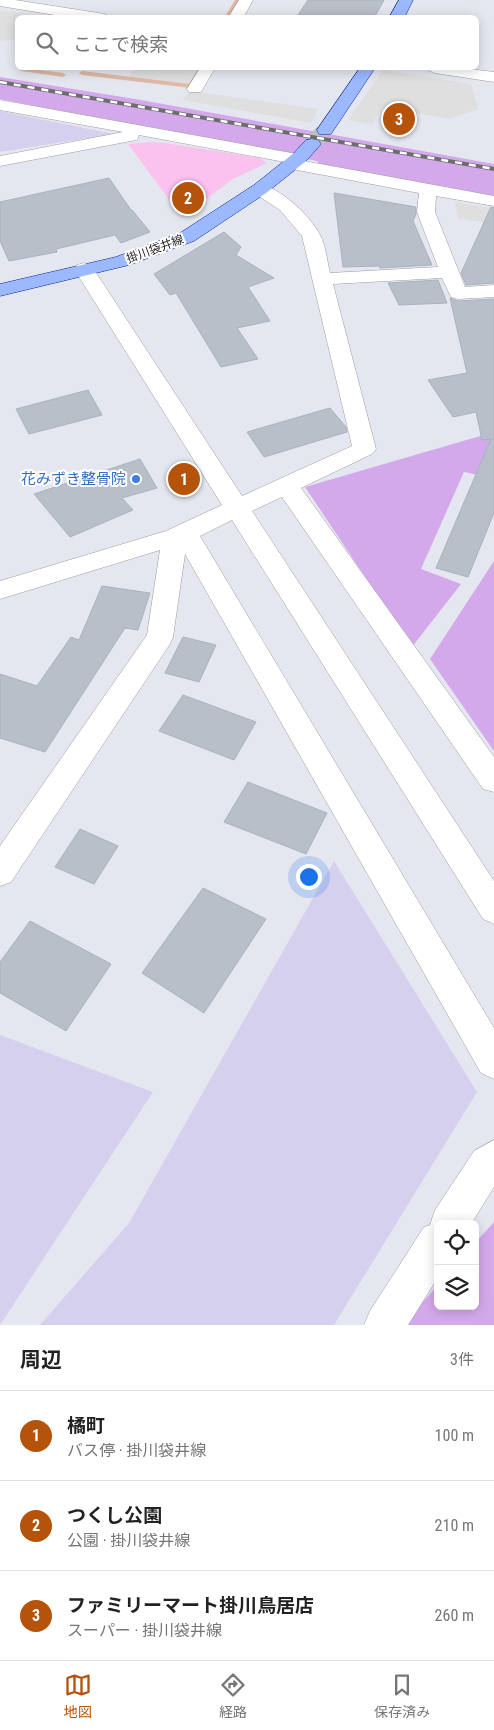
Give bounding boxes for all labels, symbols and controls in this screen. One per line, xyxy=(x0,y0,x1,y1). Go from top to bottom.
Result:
search box xyxy=(15,15,479,70)
icon: search xyxy=(33,29,61,57)
text: ここで検索 xyxy=(73,33,168,56)
pin: 3 xyxy=(383,100,415,138)
pin: 2 xyxy=(172,179,204,217)
street label: 掛川袋井線 xyxy=(124,232,186,266)
pin: 1 xyxy=(168,460,200,498)
place label: 花みずき整骨院 xyxy=(21,470,126,488)
marker: 花みずき整骨院 xyxy=(130,473,142,485)
your location xyxy=(296,864,322,890)
map controls xyxy=(434,1220,479,1310)
button: locate xyxy=(434,1220,479,1265)
button: layers xyxy=(434,1265,479,1310)
text: 周辺 xyxy=(20,1348,62,1372)
text: 3件 xyxy=(450,1350,474,1369)
text: 橘町 xyxy=(67,1414,105,1437)
text: 1 xyxy=(32,1426,40,1445)
text: 100 m xyxy=(435,1426,474,1445)
text: バス停 · 掛川袋井線 xyxy=(67,1441,206,1460)
text: つくし公園 xyxy=(67,1504,162,1527)
text: 2 xyxy=(32,1516,40,1535)
text: 210 m xyxy=(435,1516,474,1535)
text: 公園 · 掛川袋井線 xyxy=(67,1531,190,1550)
text: ファミリーマート掛川鳥居店 xyxy=(67,1594,314,1617)
text: 3 xyxy=(32,1606,40,1625)
text: 260 m xyxy=(435,1606,474,1625)
text: スーパー · 掛川袋井線 xyxy=(67,1621,222,1640)
tab: 地図 xyxy=(64,1671,92,1721)
tab: 経路 xyxy=(219,1671,247,1721)
tab: 保存済み xyxy=(374,1671,430,1721)

